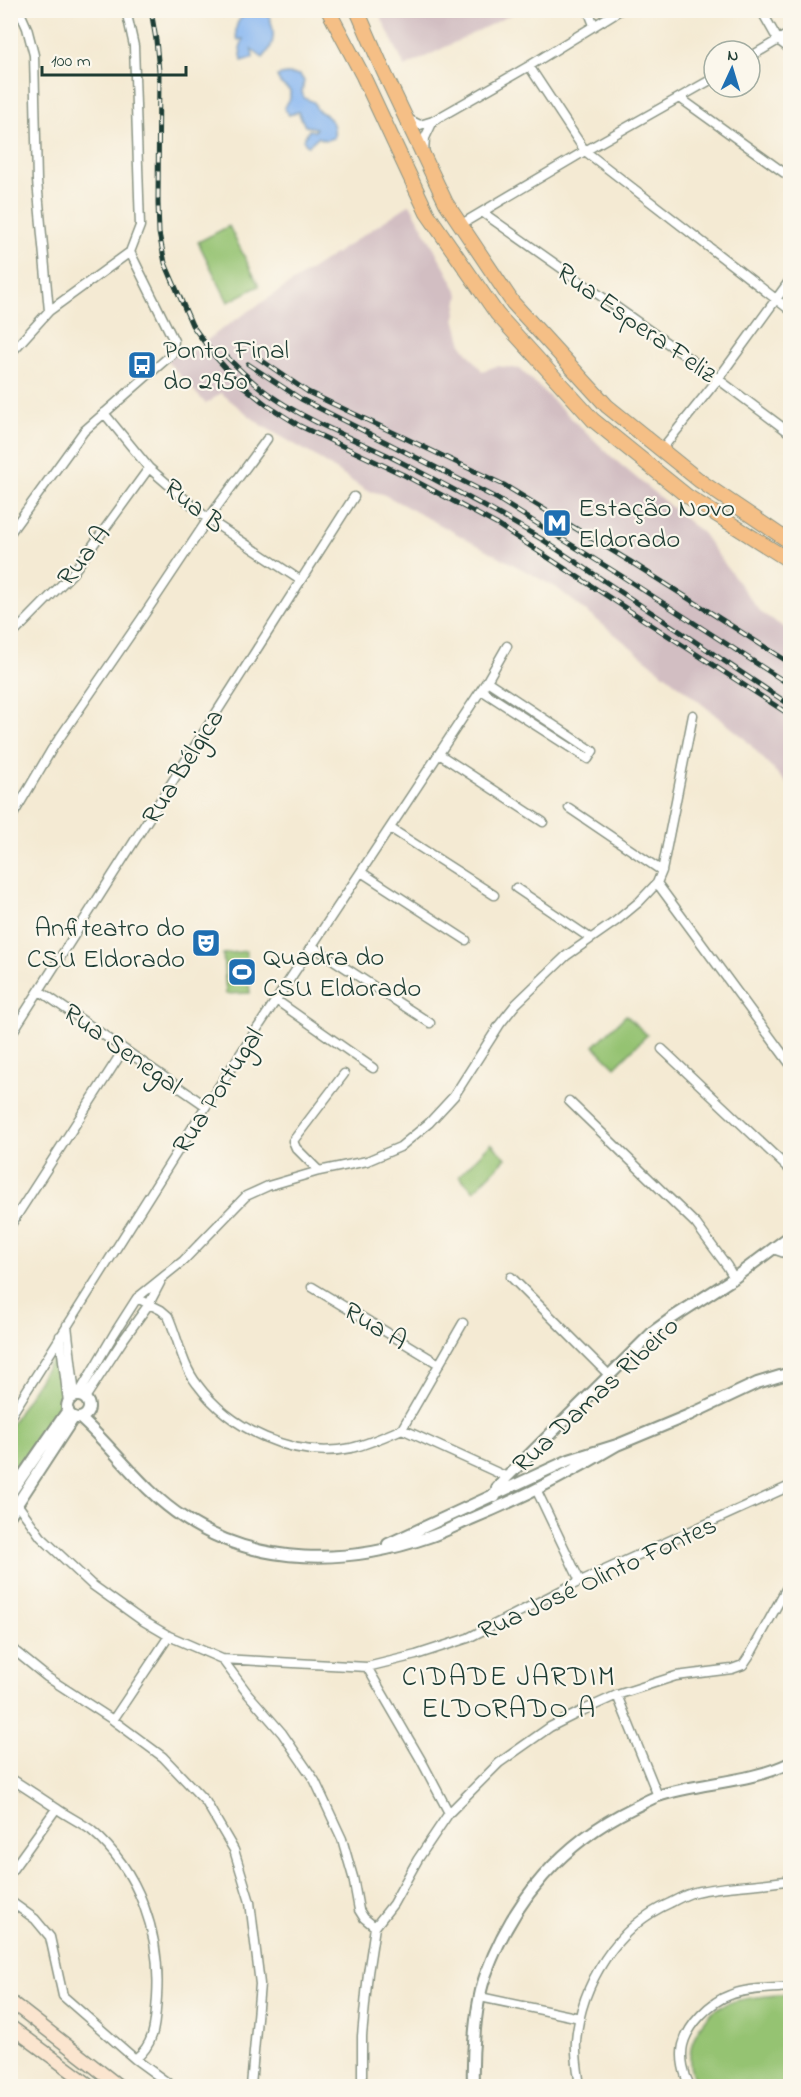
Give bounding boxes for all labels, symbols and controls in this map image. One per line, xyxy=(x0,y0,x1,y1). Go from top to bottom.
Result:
scale bar xyxy=(42,39,186,77)
north arrow xyxy=(702,39,762,99)
text: N xyxy=(727,44,739,68)
text: 100 m xyxy=(51,49,91,75)
street label: Rua Espera Feliz xyxy=(547,254,725,394)
place label: Ponto Final do 2950 xyxy=(163,332,289,402)
bus stop icon: Ponto Final do 2950 xyxy=(126,349,158,381)
street label: Rua B xyxy=(154,470,233,544)
place label: Estação Novo Eldorado xyxy=(578,490,735,560)
metro station icon: Estação Novo Eldorado xyxy=(541,507,573,539)
street label: Rua A xyxy=(49,518,121,595)
street label: Rua Bélgica xyxy=(133,702,235,833)
place label: Anfiteatro do CSU Eldorado xyxy=(27,910,185,980)
theatre icon: Anfiteatro do CSU Eldorado xyxy=(190,927,222,959)
place label: Quadra do CSU Eldorado xyxy=(263,939,421,1009)
sports icon: Quadra do CSU Eldorado xyxy=(226,956,258,988)
street label: Rua Senegal xyxy=(54,995,189,1106)
street label: Rua Portugal xyxy=(164,1020,275,1162)
street label: Rua A xyxy=(335,1293,414,1361)
street label: Rua Damas Ribeiro xyxy=(505,1308,689,1484)
street label: Rua José Olinto Fontes xyxy=(472,1507,724,1652)
district label: CIDADE JARDIM ELDORADO A xyxy=(402,1658,616,1731)

